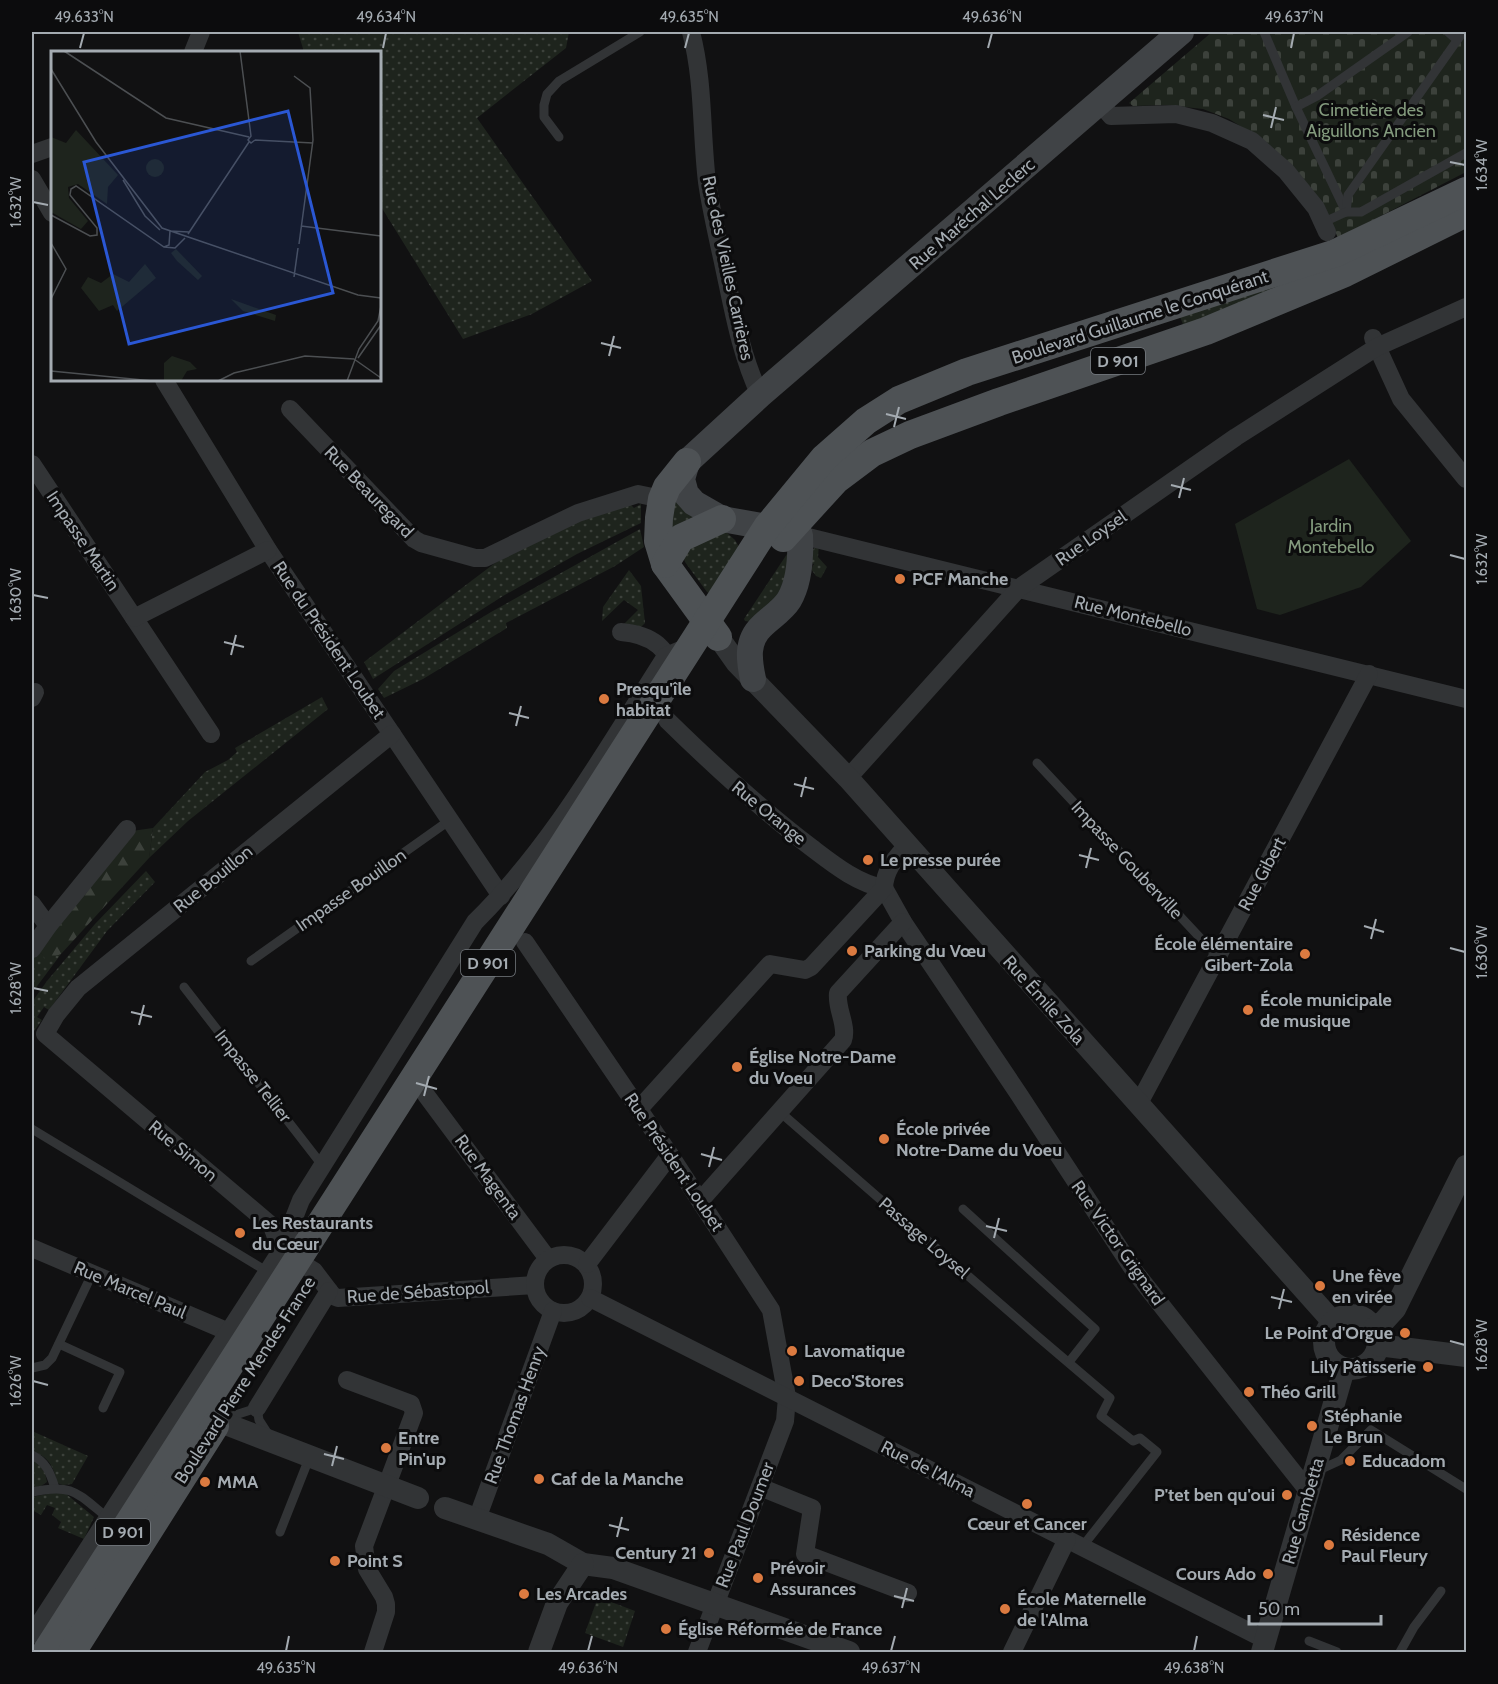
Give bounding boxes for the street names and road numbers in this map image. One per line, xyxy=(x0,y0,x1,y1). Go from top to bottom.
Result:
street label: Rue Maréchal Leclerc xyxy=(905,153,1039,275)
street label: Rue des Vieilles Carrières xyxy=(698,174,758,362)
street label: Boulevard Guillaume le Conquérant xyxy=(1009,265,1271,369)
road number: D 901 xyxy=(1091,348,1145,374)
street label: Rue Beauregard xyxy=(320,442,418,542)
street label: Impasse Martin xyxy=(41,487,125,595)
street label: Rue Loysel xyxy=(1051,505,1131,570)
street label: Rue du Président Loubet xyxy=(268,557,390,723)
street label: Rue Montebello xyxy=(1072,591,1194,641)
street label: Rue Orange xyxy=(727,776,811,850)
street label: Impasse Gouberville xyxy=(1067,796,1187,924)
street label: Rue Gibert xyxy=(1233,833,1291,915)
street label: Rue Bouillon xyxy=(169,840,257,918)
street label: Impasse Bouillon xyxy=(292,844,410,936)
road number: D 901 xyxy=(461,950,515,976)
street label: Rue Émile Zola xyxy=(998,951,1090,1049)
street label: Impasse Tellier xyxy=(210,1025,296,1127)
street label: Rue Président Loubet xyxy=(620,1089,728,1235)
street label: Rue Simon xyxy=(144,1116,222,1186)
street label: Rue Magenta xyxy=(450,1130,526,1224)
street label: Rue Victor Grignard xyxy=(1067,1176,1169,1310)
street label: Passage Loysel xyxy=(874,1193,974,1284)
street label: Rue Marcel Paul xyxy=(71,1256,190,1324)
street label: Boulevard Pierre Mendes France xyxy=(170,1272,320,1488)
street label: Rue de Sébastopol xyxy=(346,1276,491,1308)
street label: Rue Thomas Henry xyxy=(480,1343,550,1487)
street label: Rue de l'Alma xyxy=(877,1436,979,1502)
street label: Rue Gambetta xyxy=(1277,1455,1329,1567)
street label: Rue Paul Doumer xyxy=(711,1459,779,1591)
road number: D 901 xyxy=(96,1519,150,1545)

